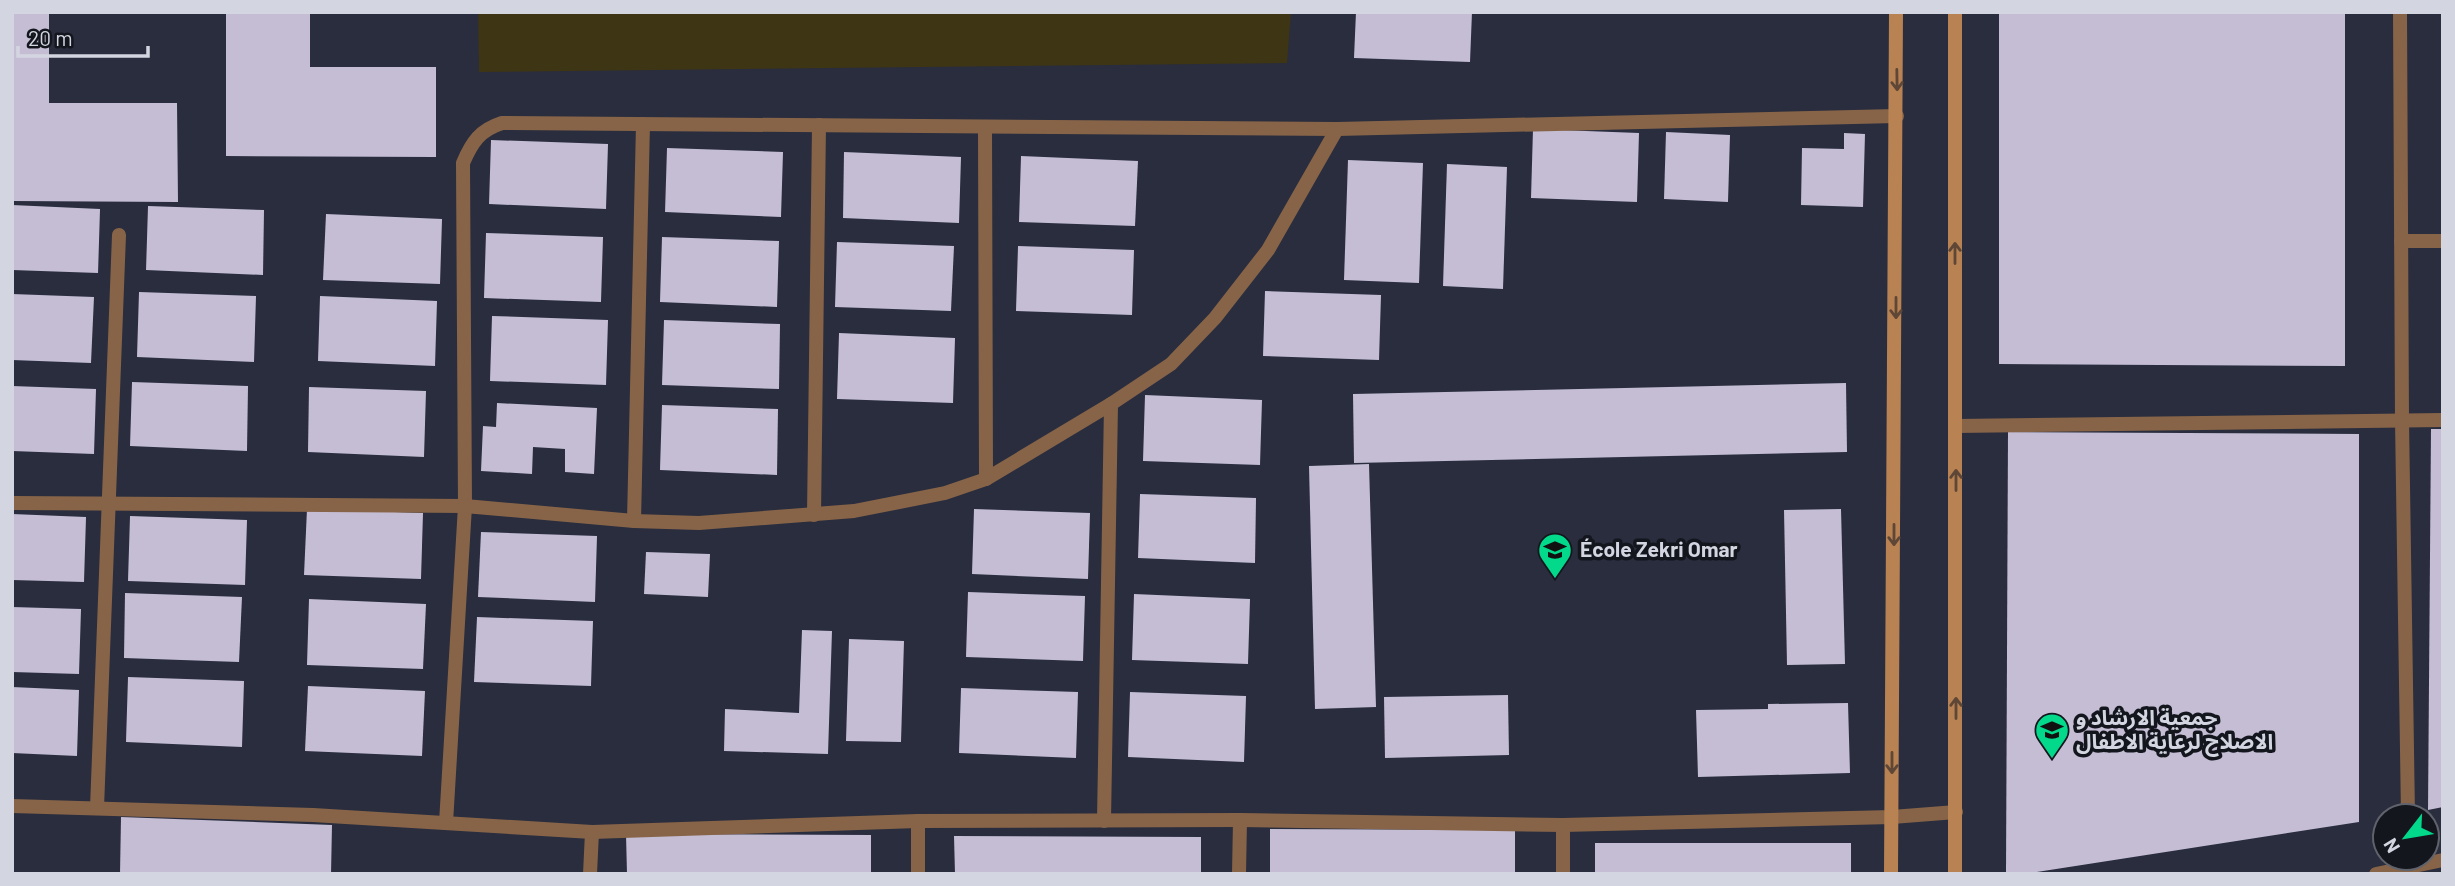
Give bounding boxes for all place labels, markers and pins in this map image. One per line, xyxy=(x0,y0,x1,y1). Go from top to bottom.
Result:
school or university icon: École Zekri Omar xyxy=(1536,531,1574,580)
place label: École Zekri Omar xyxy=(1580,536,1738,561)
place label: جمعية الارشاد و الاصلاح لرعاية الاطفال xyxy=(2076,704,2273,757)
school or university icon: جمعية الارشاد و الاصلاح لرعاية الاطفال xyxy=(2033,711,2071,760)

